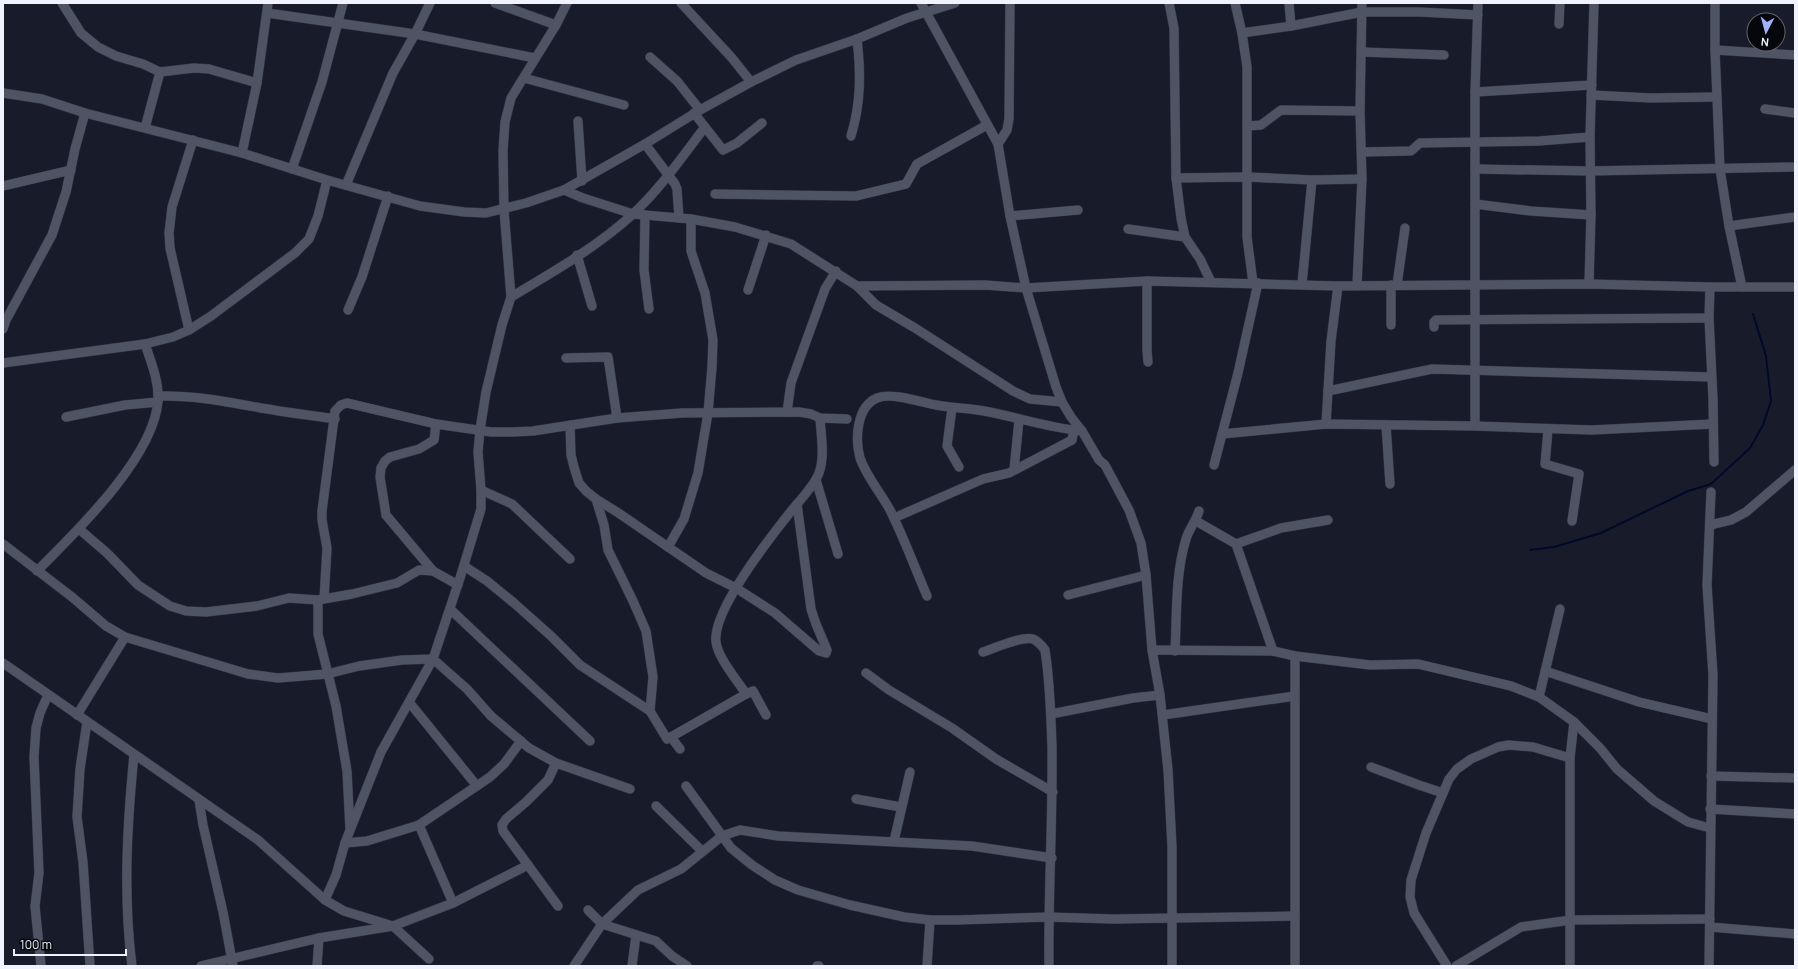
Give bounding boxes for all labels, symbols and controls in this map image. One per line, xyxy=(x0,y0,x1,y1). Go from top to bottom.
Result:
north arrow xyxy=(1746,12,1786,52)
text: N xyxy=(1760,35,1770,50)
scale bar xyxy=(14,931,126,957)
text: 100 m xyxy=(20,936,52,953)

